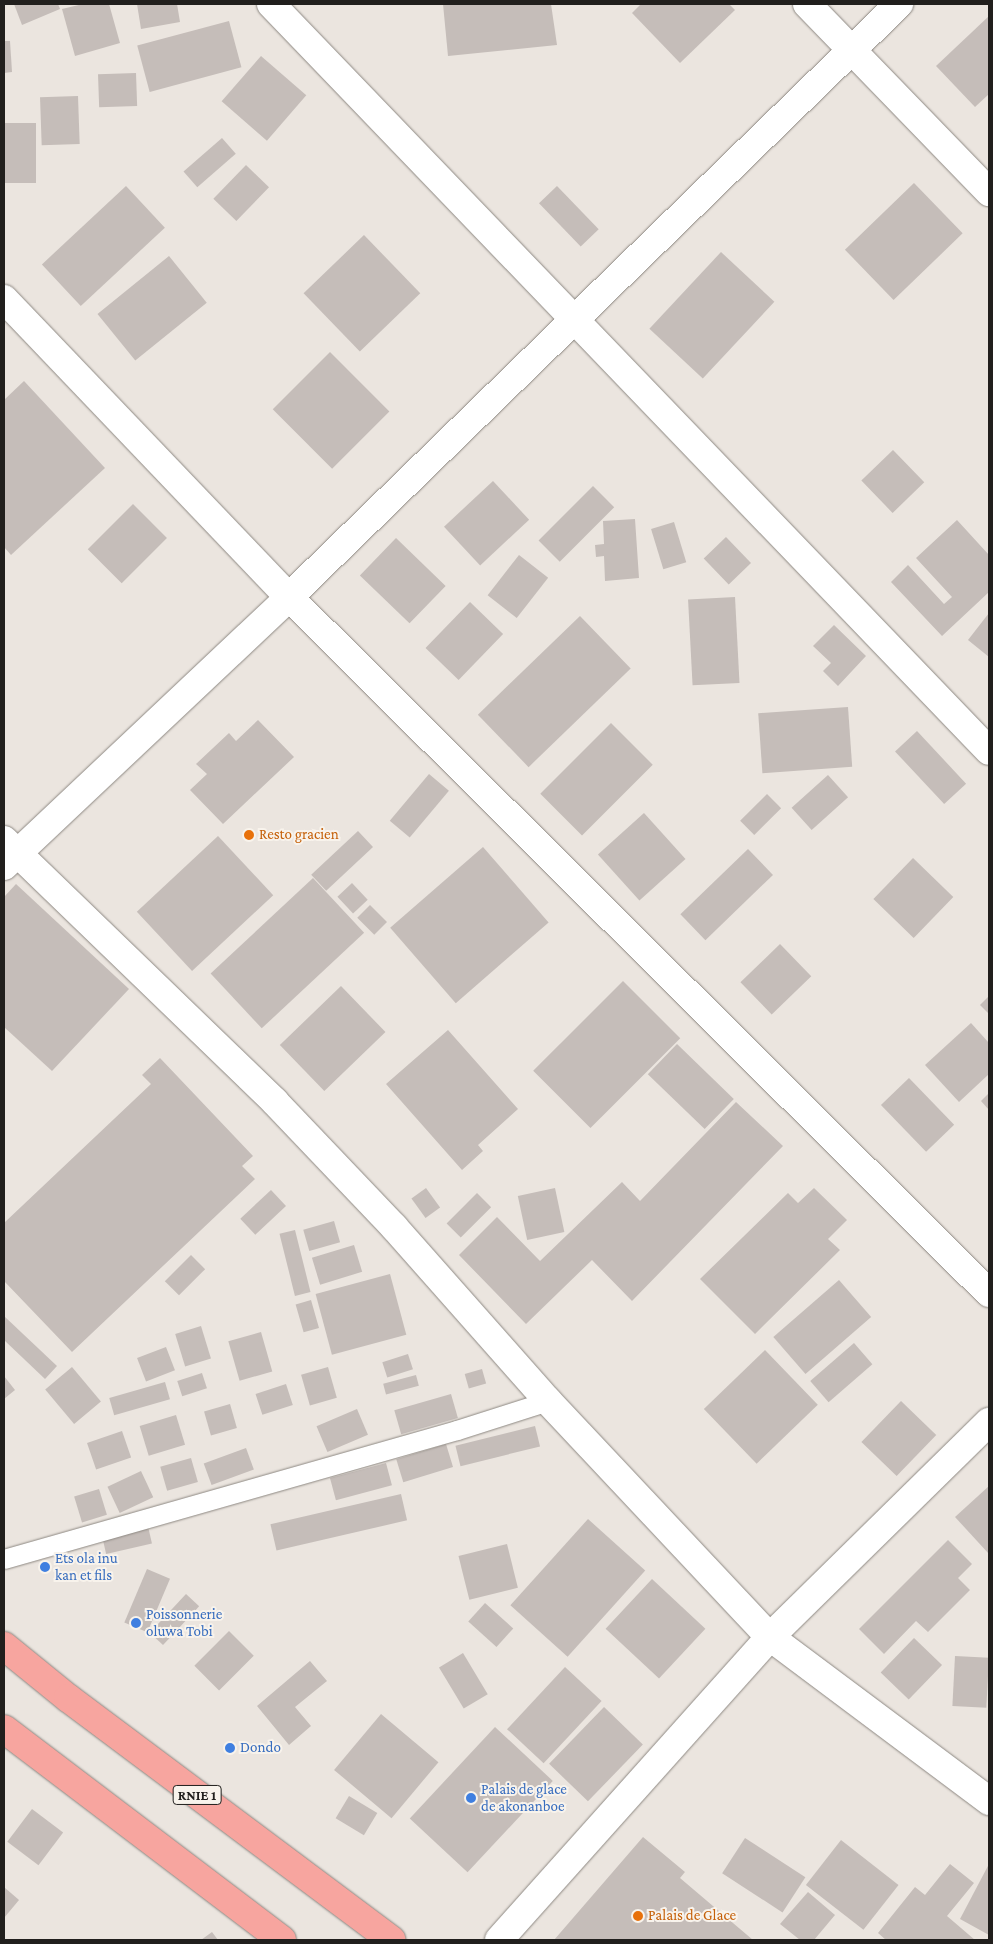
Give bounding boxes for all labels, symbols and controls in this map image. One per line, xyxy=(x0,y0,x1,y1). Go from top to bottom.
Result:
place label: Resto gracien xyxy=(259,826,339,844)
marker: Resto gracien xyxy=(243,829,255,841)
place label: Ets ola inu kan et fils xyxy=(55,1549,118,1584)
marker: Ets ola inu kan et fils xyxy=(39,1561,51,1573)
place label: Poissonnerie oluwa Tobi xyxy=(146,1605,222,1640)
marker: Poissonnerie oluwa Tobi xyxy=(130,1617,142,1629)
place label: Dondo xyxy=(240,1739,281,1757)
marker: Dondo xyxy=(224,1742,236,1754)
place label: Palais de glace de akonanboe xyxy=(481,1780,567,1815)
road number: RNIE 1 xyxy=(172,1784,222,1806)
marker: Palais de glace de akonanboe xyxy=(465,1792,477,1804)
place label: Palais de Glace xyxy=(648,1907,736,1925)
marker: Palais de Glace xyxy=(632,1910,644,1922)

